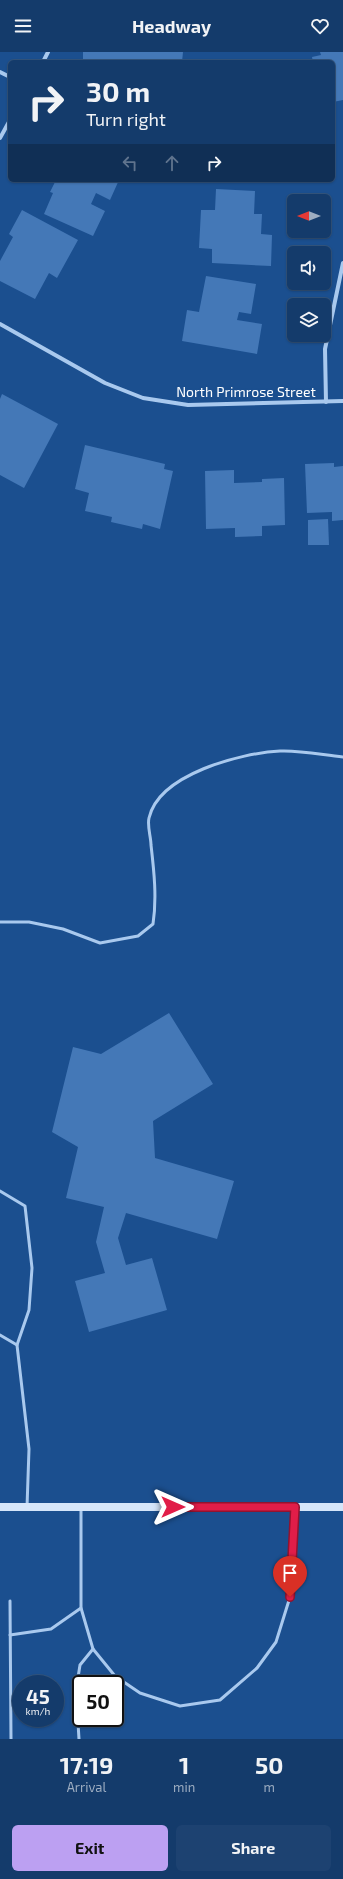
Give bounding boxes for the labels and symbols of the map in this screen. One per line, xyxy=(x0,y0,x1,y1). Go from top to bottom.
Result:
north arrow xyxy=(287,194,331,238)
street label: North Primrose Street xyxy=(176,383,316,400)
position arrow xyxy=(152,1486,194,1528)
pin xyxy=(273,1556,307,1597)
speed limit sign: 50 xyxy=(72,1675,124,1727)

